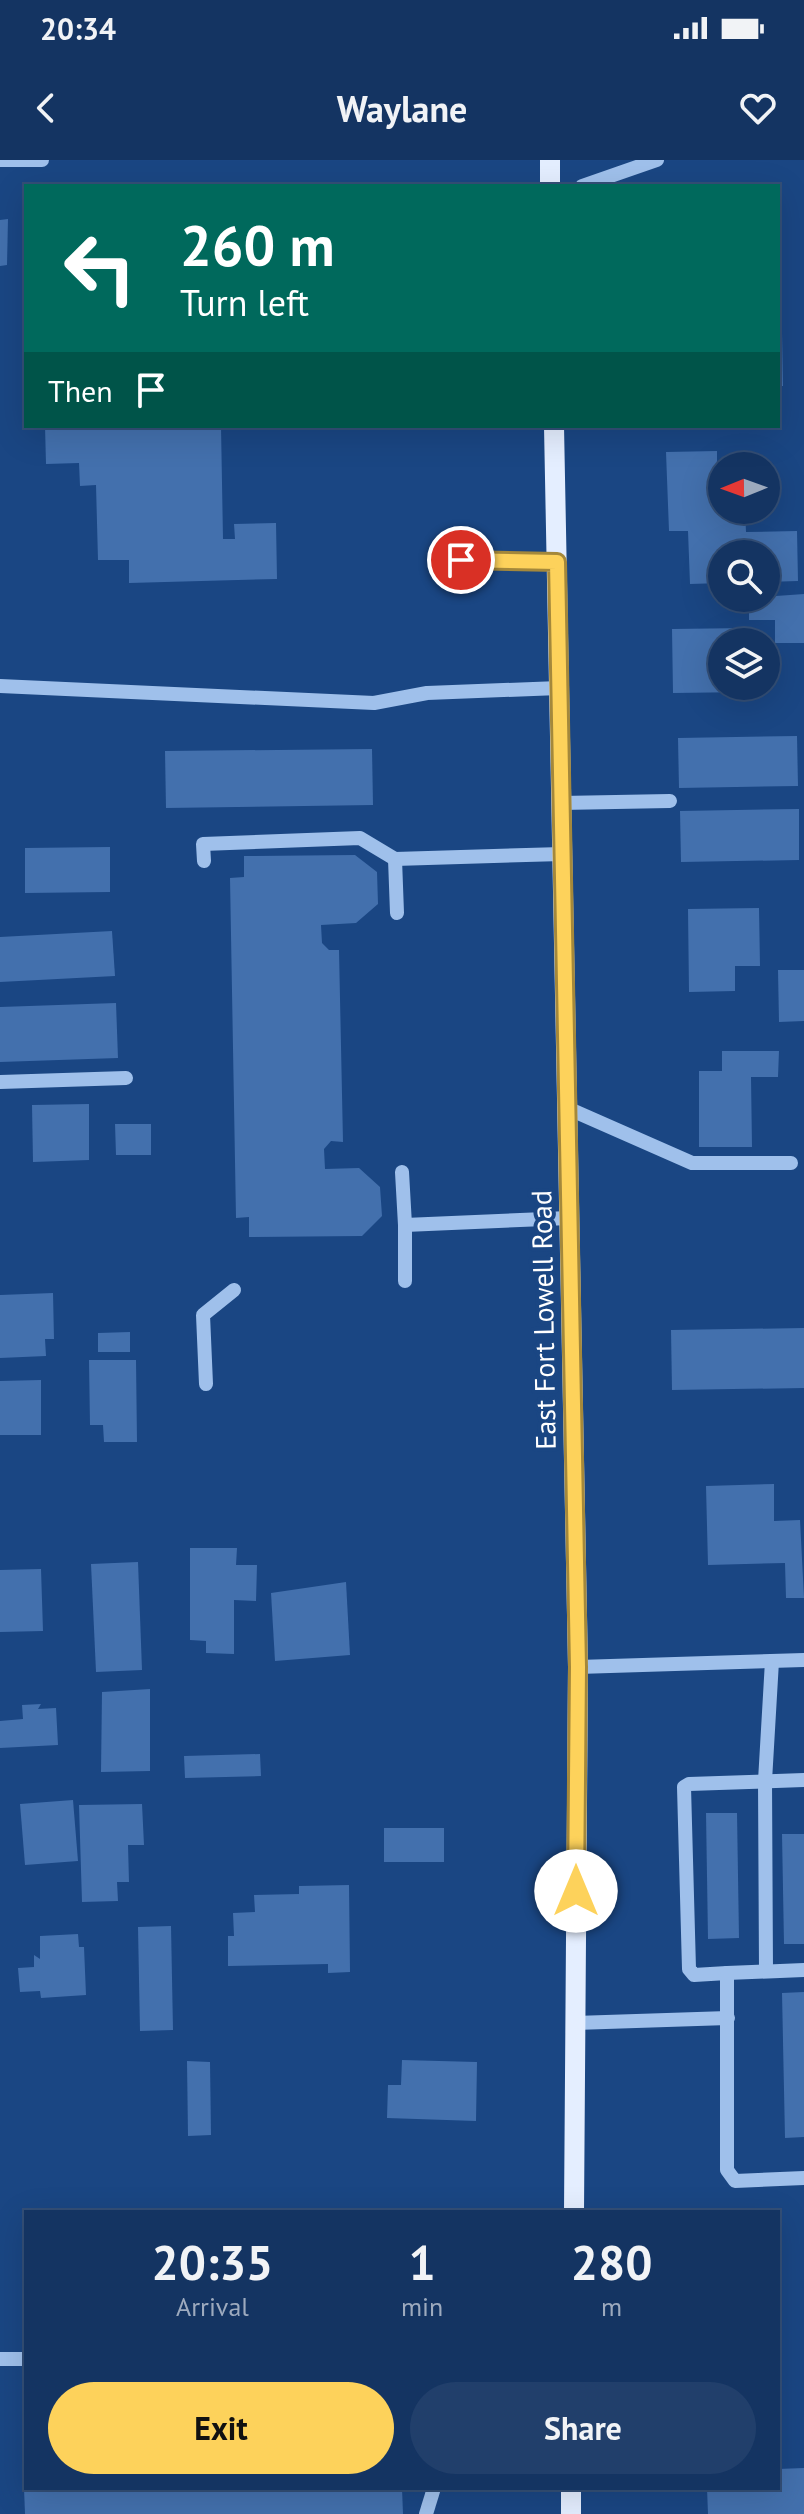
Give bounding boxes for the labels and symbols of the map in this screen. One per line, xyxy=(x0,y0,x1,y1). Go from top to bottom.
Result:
north arrow xyxy=(708,452,780,524)
pin xyxy=(427,526,495,594)
street label: East Fort Lowell Road xyxy=(522,1190,564,1450)
position arrow xyxy=(534,1849,618,1933)

